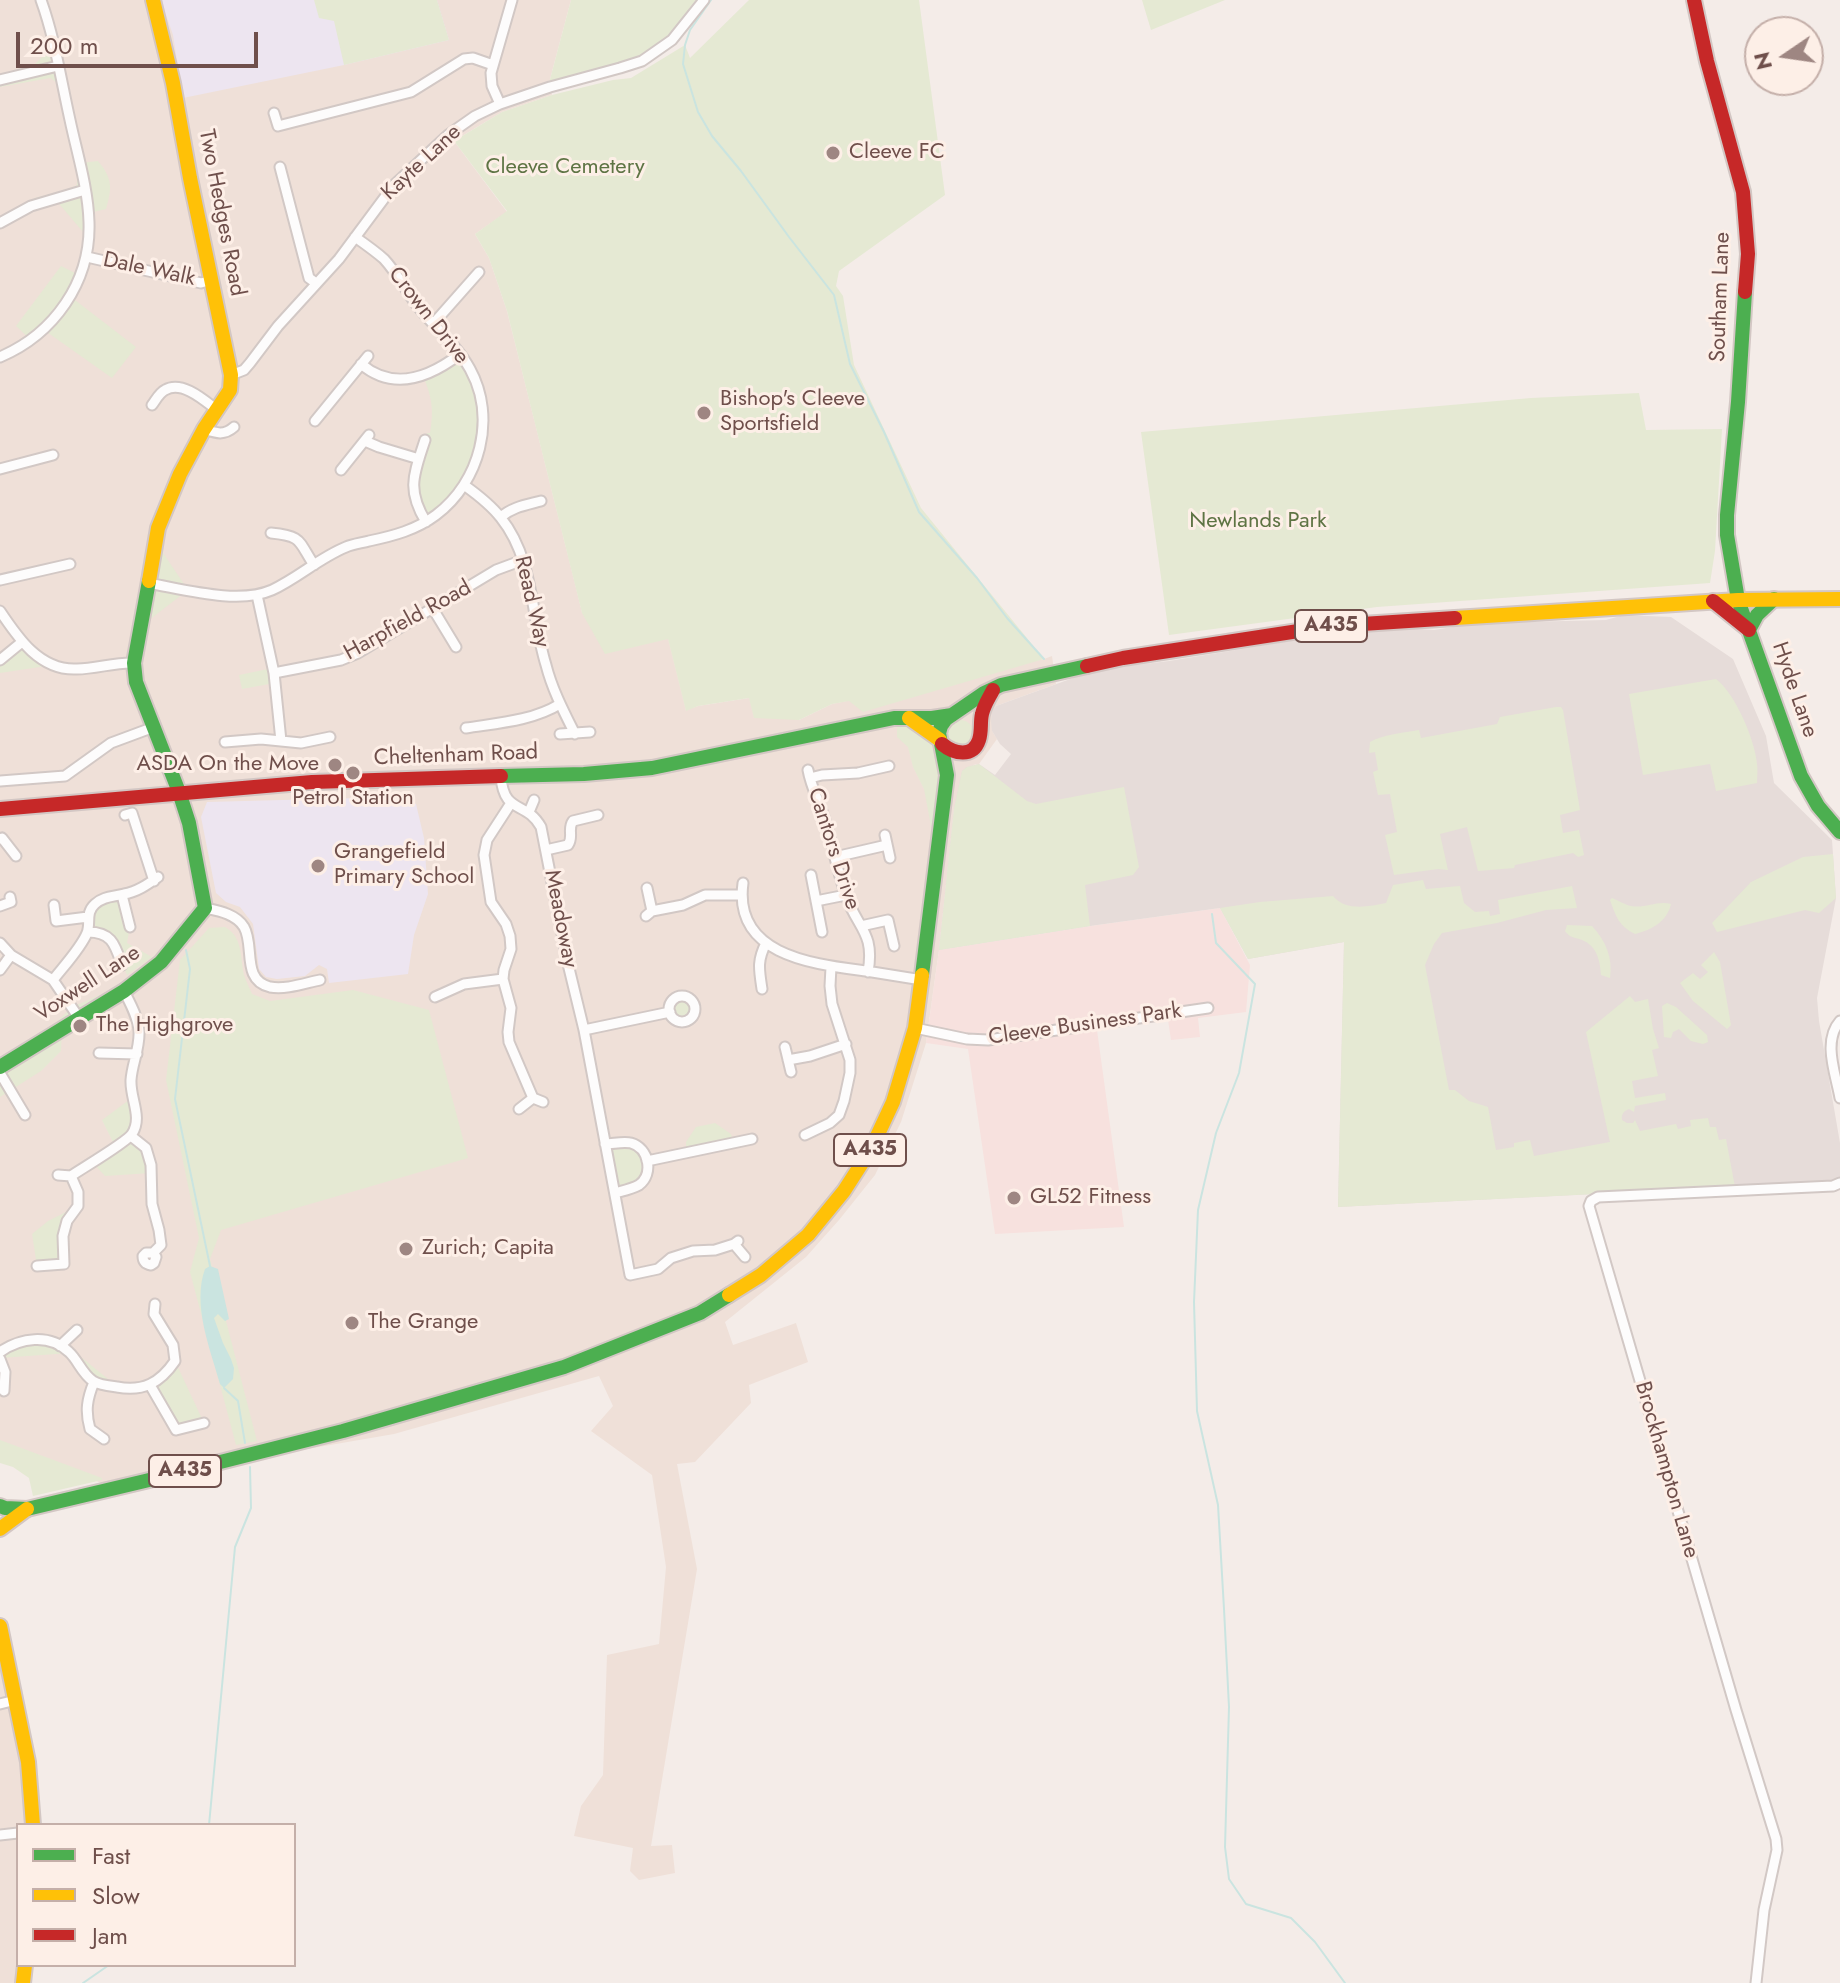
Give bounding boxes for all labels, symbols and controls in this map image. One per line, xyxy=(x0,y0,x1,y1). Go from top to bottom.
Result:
scale bar xyxy=(20,16,262,66)
north arrow xyxy=(1744,16,1824,96)
text: 200 m xyxy=(30,28,98,63)
text: N xyxy=(1745,49,1780,73)
street label: Kayte Lane xyxy=(377,120,467,206)
street label: Two Hedges Road xyxy=(192,127,250,299)
place label: Cleeve FC xyxy=(849,140,945,166)
marker: Cleeve FC xyxy=(824,144,842,162)
park label: Cleeve Cemetery xyxy=(485,155,645,181)
street label: Southam Lane xyxy=(1706,232,1736,362)
street label: Dale Walk xyxy=(101,247,197,293)
street label: Crown Drive xyxy=(382,262,474,370)
place label: Bishop's Cleeve Sportsfield xyxy=(720,387,865,438)
marker: Bishop's Cleeve Sportsfield xyxy=(695,404,713,422)
park label: Newlands Park xyxy=(1189,509,1327,535)
street label: Read Way xyxy=(508,554,554,650)
street label: Harpfield Road xyxy=(340,575,476,667)
road number: A435 xyxy=(1295,610,1367,642)
street label: Hyde Lane xyxy=(1765,639,1823,741)
street label: Cheltenham Road xyxy=(373,740,539,772)
place label: ASDA On the Move xyxy=(137,752,319,778)
marker: ASDA On the Move xyxy=(326,756,344,774)
marker: Petrol Station xyxy=(344,764,362,782)
street label: Cantors Drive xyxy=(801,785,865,913)
place label: Petrol Station xyxy=(292,786,414,812)
place label: Grangefield Primary School xyxy=(334,840,474,892)
marker: Grangefield Primary School xyxy=(309,857,327,875)
street label: Meadoway xyxy=(538,868,582,970)
street label: Voxwell Lane xyxy=(30,940,146,1028)
street label: Cleeve Business Park xyxy=(987,998,1183,1052)
place label: The Highgrove xyxy=(96,1013,233,1039)
marker: The Highgrove xyxy=(71,1017,89,1035)
road number: A435 xyxy=(834,1134,906,1166)
place label: GL52 Fitness xyxy=(1030,1185,1151,1211)
marker: GL52 Fitness xyxy=(1005,1189,1023,1207)
place label: Zurich; Capita xyxy=(422,1236,554,1262)
marker: Zurich; Capita xyxy=(397,1240,415,1258)
place label: The Grange xyxy=(368,1310,478,1336)
marker: The Grange xyxy=(343,1314,361,1332)
street label: Brockhampton Lane xyxy=(1628,1379,1704,1561)
road number: A435 xyxy=(149,1455,221,1487)
legend xyxy=(16,1823,296,1967)
text: Fast xyxy=(92,1838,130,1873)
text: Slow xyxy=(92,1878,140,1913)
text: Jam xyxy=(92,1918,128,1953)

